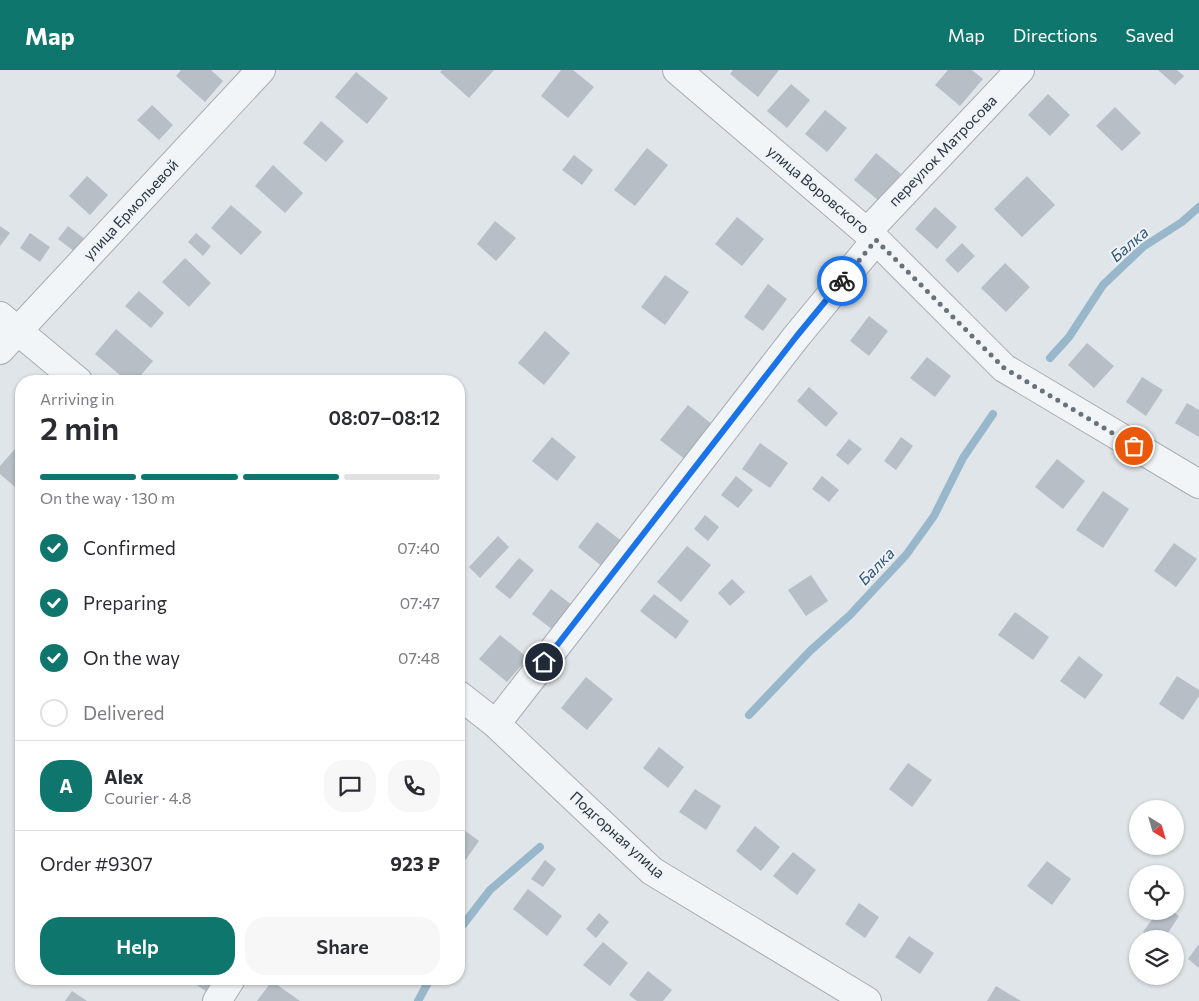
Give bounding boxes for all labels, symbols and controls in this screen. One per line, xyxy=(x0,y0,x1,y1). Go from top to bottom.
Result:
text: Map xyxy=(25,21,75,50)
text: Map xyxy=(948,24,985,46)
text: Directions xyxy=(1013,24,1097,46)
text: Saved xyxy=(1125,24,1174,46)
street label: переулок Матросова xyxy=(885,91,1000,210)
street label: улица Воровского xyxy=(764,141,873,237)
street label: улица Ермольевой xyxy=(79,155,181,263)
water label: Балка xyxy=(1106,222,1152,265)
courier xyxy=(817,256,867,306)
icon: bike xyxy=(828,267,856,295)
text: Arriving in xyxy=(40,389,114,408)
text: 08:07–08:12 xyxy=(328,406,440,429)
text: 2 min xyxy=(40,407,119,447)
pin xyxy=(1113,425,1155,467)
icon: bag xyxy=(1120,432,1148,460)
text: On the way · 130 m xyxy=(40,488,175,507)
icon: check xyxy=(40,534,68,562)
text: Confirmed xyxy=(83,536,176,559)
text: 07:40 xyxy=(397,538,440,557)
water label: Балка xyxy=(853,543,898,588)
icon: check xyxy=(40,589,68,617)
text: Preparing xyxy=(83,591,167,614)
text: 07:47 xyxy=(400,593,440,612)
pin xyxy=(523,641,565,683)
icon: check xyxy=(40,644,68,672)
text: On the way xyxy=(83,646,180,669)
text: 07:48 xyxy=(398,648,440,667)
icon: home xyxy=(530,648,558,676)
text: Delivered xyxy=(83,701,164,724)
button: chat xyxy=(324,760,376,812)
button: phone xyxy=(388,760,440,812)
text: Alex xyxy=(104,765,144,788)
text: A xyxy=(59,774,73,797)
street label: Подгорная улица xyxy=(567,787,669,881)
text: Courier · 4.8 xyxy=(104,788,191,807)
north arrow xyxy=(1129,800,1184,855)
map controls xyxy=(1129,800,1184,985)
text: Order #9307 xyxy=(40,852,153,875)
text: 923 ₽ xyxy=(390,852,440,875)
button: locate xyxy=(1129,865,1184,920)
button: Help xyxy=(40,917,235,975)
button: Share xyxy=(245,917,440,975)
button: layers xyxy=(1129,930,1184,985)

